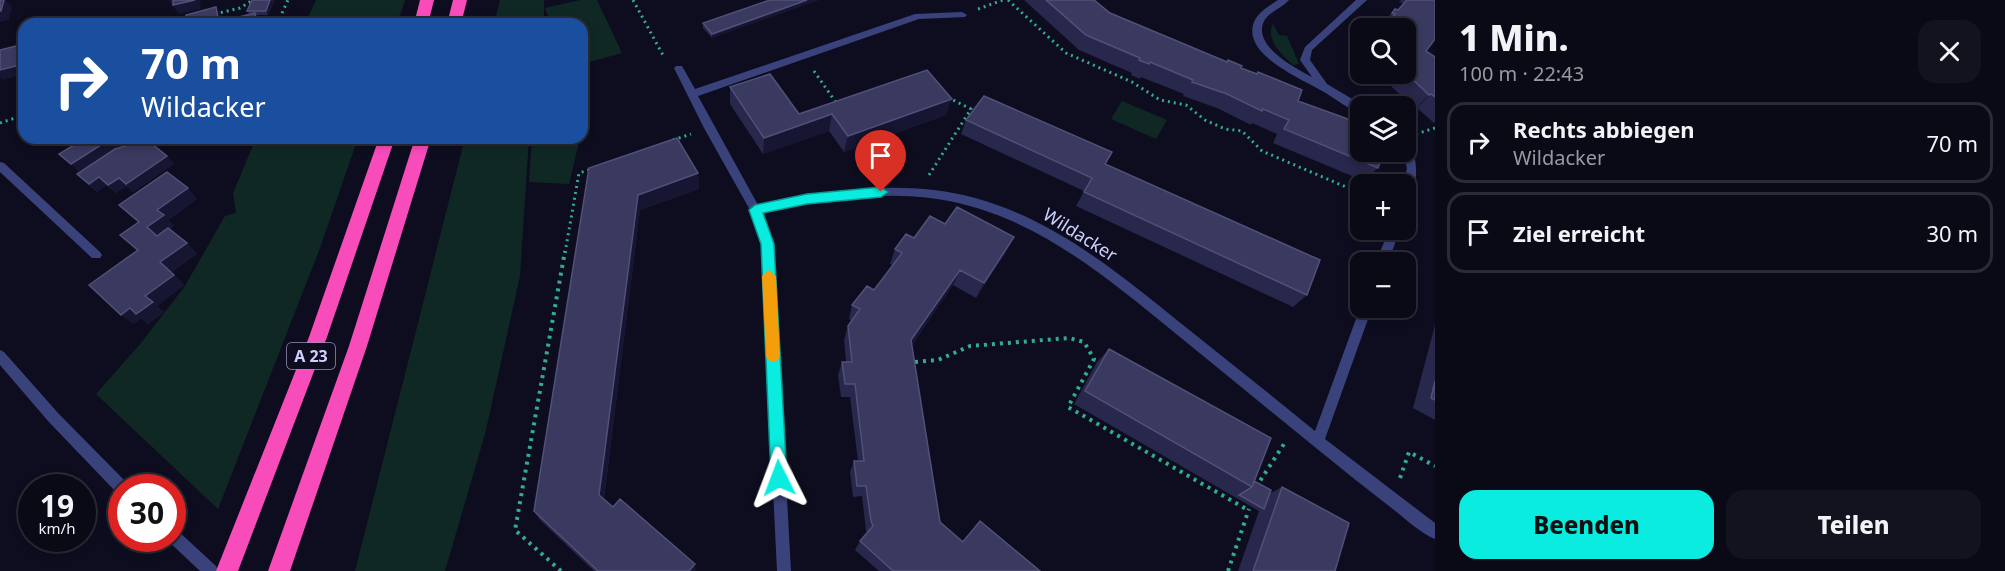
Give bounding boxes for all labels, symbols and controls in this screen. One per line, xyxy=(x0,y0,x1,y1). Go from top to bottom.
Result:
text: 1 Min. xyxy=(1459,13,1569,62)
map controls xyxy=(1350,18,1416,318)
button: search xyxy=(1350,18,1416,84)
button: close xyxy=(1918,20,1981,83)
text: 70 m xyxy=(141,34,241,91)
icon: right xyxy=(42,42,120,120)
text: 100 m · 22:43 xyxy=(1459,60,1584,87)
text: Wildacker xyxy=(141,88,266,125)
button: layers xyxy=(1350,96,1416,162)
text: Rechts abbiegen xyxy=(1513,114,1695,144)
icon: right xyxy=(1462,126,1495,159)
text: 70 m xyxy=(1927,128,1978,158)
pin xyxy=(855,130,906,192)
icon: arrive xyxy=(864,139,897,172)
text: Wildacker xyxy=(1513,144,1605,171)
button: + xyxy=(1350,174,1416,240)
street label: Wildacker xyxy=(1039,202,1123,267)
icon: arrive xyxy=(1462,216,1495,249)
text: Ziel erreicht xyxy=(1513,218,1645,248)
text: 30 m xyxy=(1927,218,1978,248)
button: − xyxy=(1350,252,1416,318)
road number: A 23 xyxy=(287,343,335,369)
position arrow xyxy=(747,446,811,510)
speed limit sign: 30 xyxy=(108,474,186,552)
text: 19 xyxy=(40,485,74,526)
button: Beenden xyxy=(1459,490,1714,559)
button: Teilen xyxy=(1726,490,1981,559)
text: km/h xyxy=(39,518,75,538)

